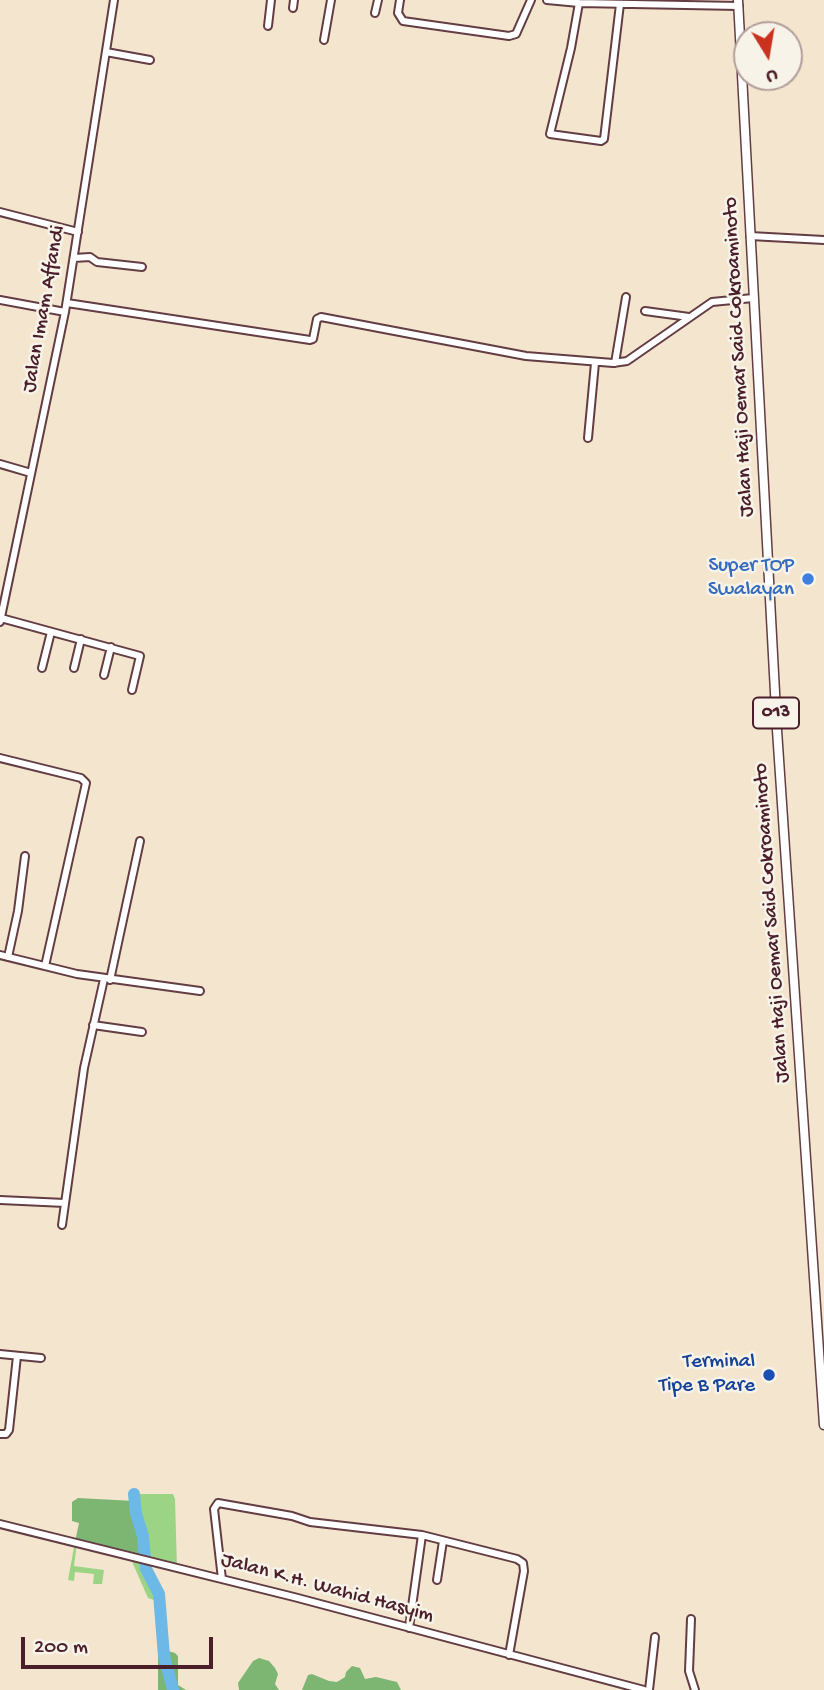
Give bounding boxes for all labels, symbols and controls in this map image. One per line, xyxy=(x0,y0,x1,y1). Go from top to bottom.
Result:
north arrow xyxy=(733,21,803,91)
text: U xyxy=(764,63,779,87)
street label: Jalan Haji Oemar Said Cokroaminoto xyxy=(719,196,761,518)
street label: Jalan Imam Affandi xyxy=(18,223,72,395)
place label: Super TOP Swalayan xyxy=(708,554,794,604)
marker: Super TOP Swalayan xyxy=(800,571,816,587)
road number: 013 xyxy=(753,698,799,728)
street label: Jalan Haji Oemar Said Cokroaminoto xyxy=(749,762,797,1084)
place label: Terminal Tipe B Pare xyxy=(659,1350,755,1400)
marker: Terminal Tipe B Pare xyxy=(761,1367,777,1383)
street label: Jalan K.H. Wahid Hasyim xyxy=(218,1548,436,1630)
scale bar xyxy=(24,1624,217,1668)
text: 200 m xyxy=(34,1636,88,1661)

